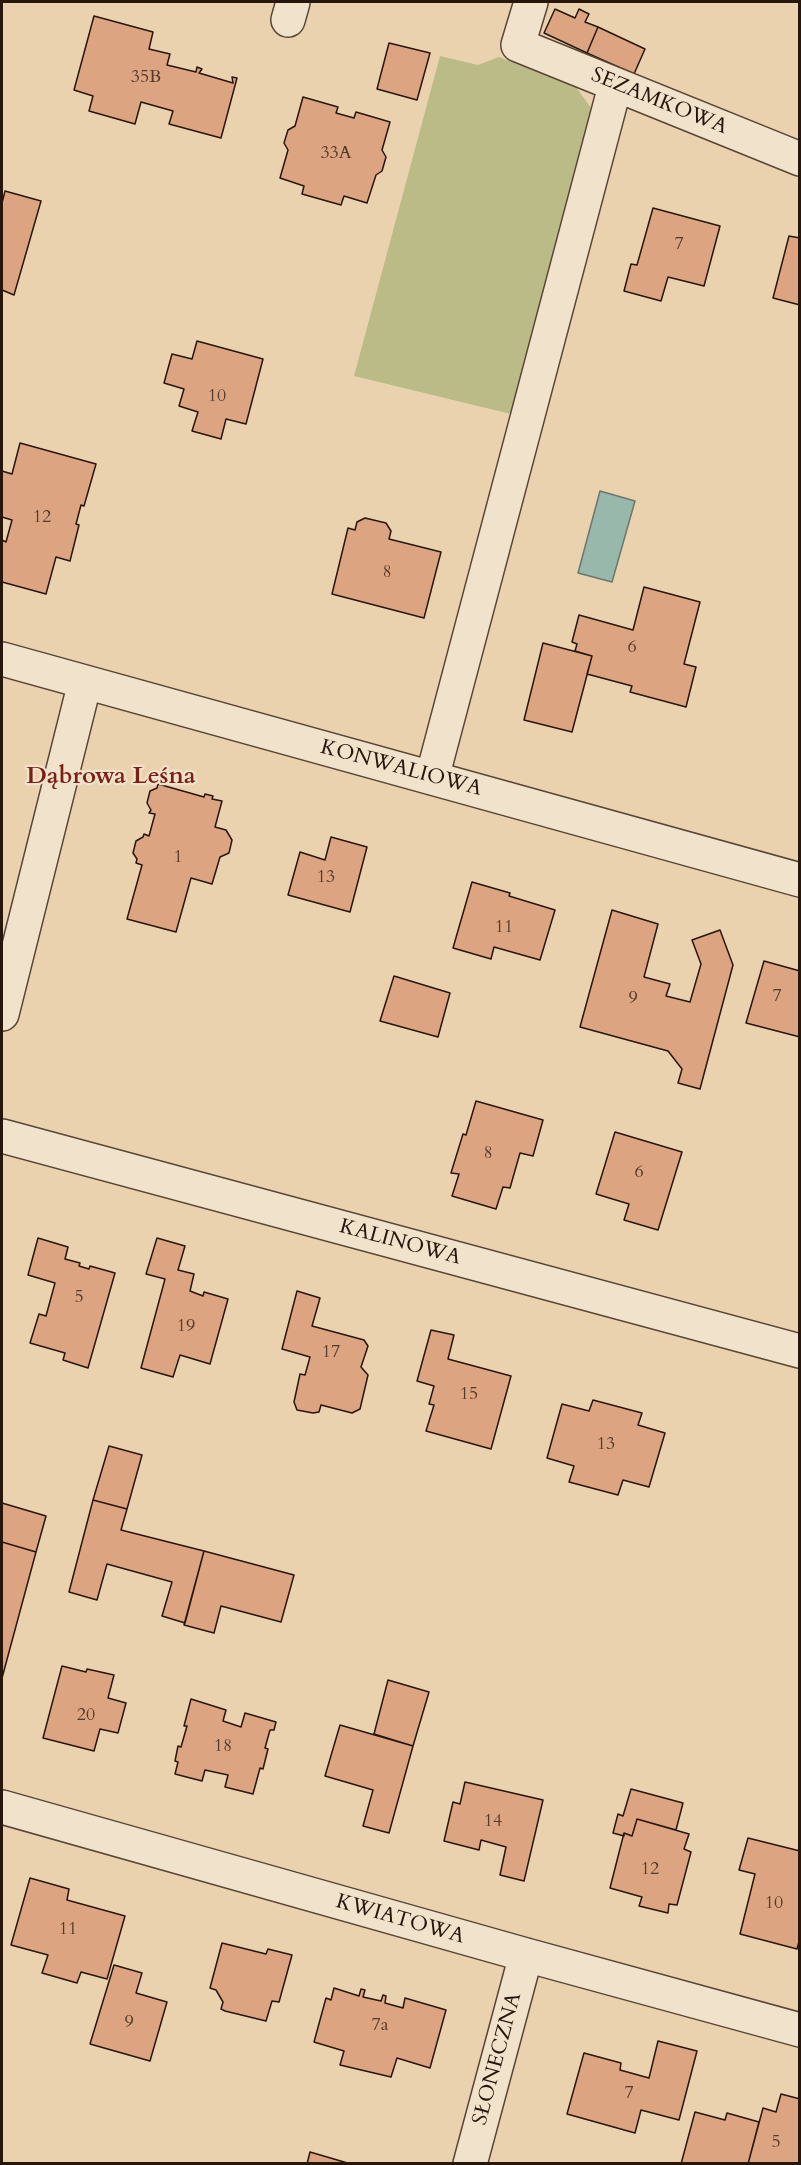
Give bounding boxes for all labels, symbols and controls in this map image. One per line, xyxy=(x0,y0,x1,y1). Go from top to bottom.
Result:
street label: SEZAMKOWA xyxy=(587,63,731,141)
house number: 35B xyxy=(131,67,161,89)
house number: 33A xyxy=(320,143,352,165)
house number: 7 xyxy=(674,234,684,256)
house number: 10 xyxy=(208,386,226,408)
house number: 12 xyxy=(33,507,51,529)
house number: 8 xyxy=(382,562,392,584)
house number: 6 xyxy=(627,637,637,659)
street label: KONWALIOWA xyxy=(318,735,484,803)
district label: Dąbrowa Leśna xyxy=(26,763,196,791)
house number: 1 xyxy=(173,847,183,869)
house number: 13 xyxy=(317,867,335,889)
house number: 11 xyxy=(495,917,513,939)
house number: 7 xyxy=(772,986,782,1008)
house number: 9 xyxy=(628,988,638,1010)
house number: 8 xyxy=(483,1143,493,1165)
house number: 6 xyxy=(634,1162,644,1184)
street label: KALINOWA xyxy=(337,1215,463,1271)
house number: 5 xyxy=(74,1287,84,1309)
house number: 19 xyxy=(177,1316,195,1338)
house number: 17 xyxy=(322,1342,340,1364)
house number: 15 xyxy=(460,1384,478,1406)
house number: 13 xyxy=(597,1434,615,1456)
house number: 20 xyxy=(77,1705,95,1727)
house number: 18 xyxy=(214,1736,232,1758)
house number: 14 xyxy=(484,1811,502,1833)
house number: 12 xyxy=(641,1859,659,1881)
street label: KWIATOWA xyxy=(333,1890,467,1950)
house number: 10 xyxy=(765,1893,783,1915)
house number: 11 xyxy=(59,1919,77,1941)
street label: SŁONECZNA xyxy=(468,1990,528,2128)
house number: 9 xyxy=(124,2012,134,2034)
house number: 7a xyxy=(372,2015,388,2037)
house number: 7 xyxy=(624,2083,634,2105)
house number: 5 xyxy=(771,2132,781,2154)

